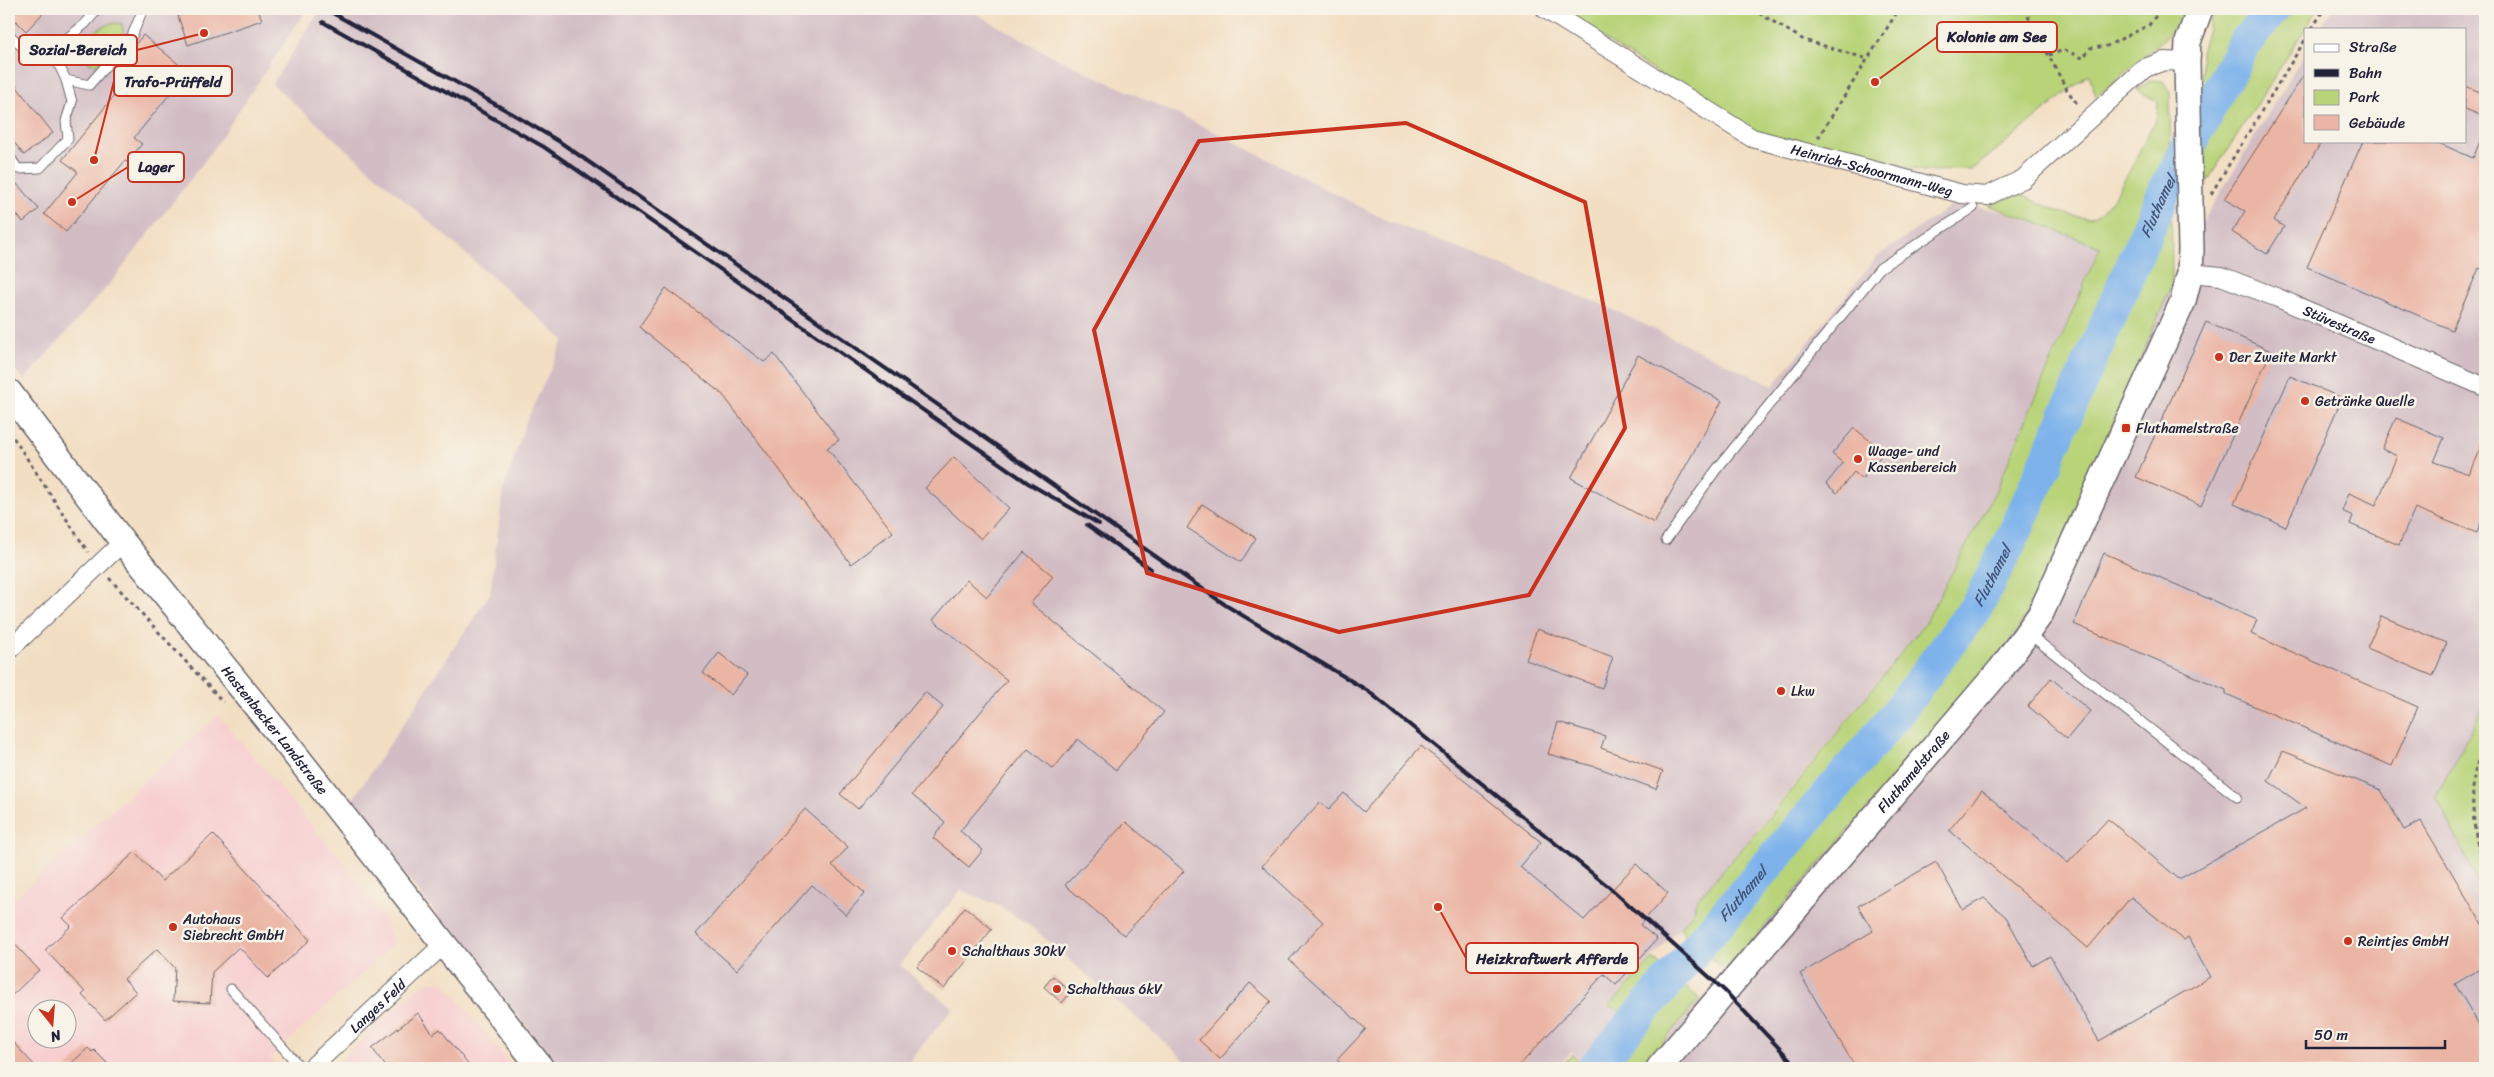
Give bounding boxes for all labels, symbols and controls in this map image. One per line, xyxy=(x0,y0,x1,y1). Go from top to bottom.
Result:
callout: Kolonie am See xyxy=(1937,22,2057,52)
text: Kolonie am See xyxy=(1946,24,2047,50)
legend xyxy=(2304,28,2466,142)
text: Straße xyxy=(2349,34,2397,60)
callout: Sozial-Bereich xyxy=(19,35,137,65)
text: Sozial-Bereich xyxy=(28,37,127,63)
text: Bahn xyxy=(2349,60,2382,86)
callout: Trafo-Prüffeld xyxy=(114,66,232,96)
text: Trafo-Prüffeld xyxy=(124,69,223,95)
text: Park xyxy=(2349,84,2380,110)
text: Gebäude xyxy=(2349,110,2405,136)
street label: Heinrich-Schoormann-Weg xyxy=(1788,136,1956,204)
callout: Lager xyxy=(128,152,184,182)
text: Lager xyxy=(138,154,176,180)
water label: Fluthamel xyxy=(2133,168,2185,242)
street label: Stüvestraße xyxy=(2299,298,2380,351)
place label: Der Zweite Markt xyxy=(2229,345,2338,370)
marker: Der Zweite Markt xyxy=(2213,351,2225,363)
place label: Getränke Quelle xyxy=(2315,389,2415,414)
marker: Getränke Quelle xyxy=(2299,395,2311,407)
place label: Fluthamelstraße xyxy=(2136,416,2239,441)
marker: Fluthamelstraße xyxy=(2120,422,2132,434)
place label: Waage- und Kassenbereich xyxy=(1868,439,1957,480)
marker: Waage- und Kassenbereich xyxy=(1852,453,1864,465)
water label: Fluthamel xyxy=(1966,538,2021,611)
street label: Hastenbecker Landstraße xyxy=(215,659,335,800)
place label: Lkw xyxy=(1791,679,1815,704)
marker: Lkw xyxy=(1775,685,1787,697)
street label: Fluthamelstraße xyxy=(1871,724,1956,818)
water label: Fluthamel xyxy=(1712,858,1777,927)
place label: Autohaus Siebrecht GmbH xyxy=(182,907,284,948)
marker: Autohaus Siebrecht GmbH xyxy=(167,921,179,933)
place label: Reintjes GmbH xyxy=(2358,929,2449,954)
marker: Reintjes GmbH xyxy=(2342,935,2354,947)
place label: Schalthaus 30kV xyxy=(962,939,1066,964)
callout: Heizkraftwerk Afferde xyxy=(1466,943,1638,973)
marker: Schalthaus 30kV xyxy=(946,945,958,957)
text: Heizkraftwerk Afferde xyxy=(1475,946,1629,972)
street label: Langes Feld xyxy=(343,972,413,1039)
place label: Schalthaus 6kV xyxy=(1067,977,1163,1002)
marker: Schalthaus 6kV xyxy=(1051,983,1063,995)
north arrow xyxy=(28,1000,78,1050)
scale bar xyxy=(2306,1017,2445,1049)
text: N xyxy=(47,1022,65,1049)
text: 50 m xyxy=(2314,1022,2349,1048)

